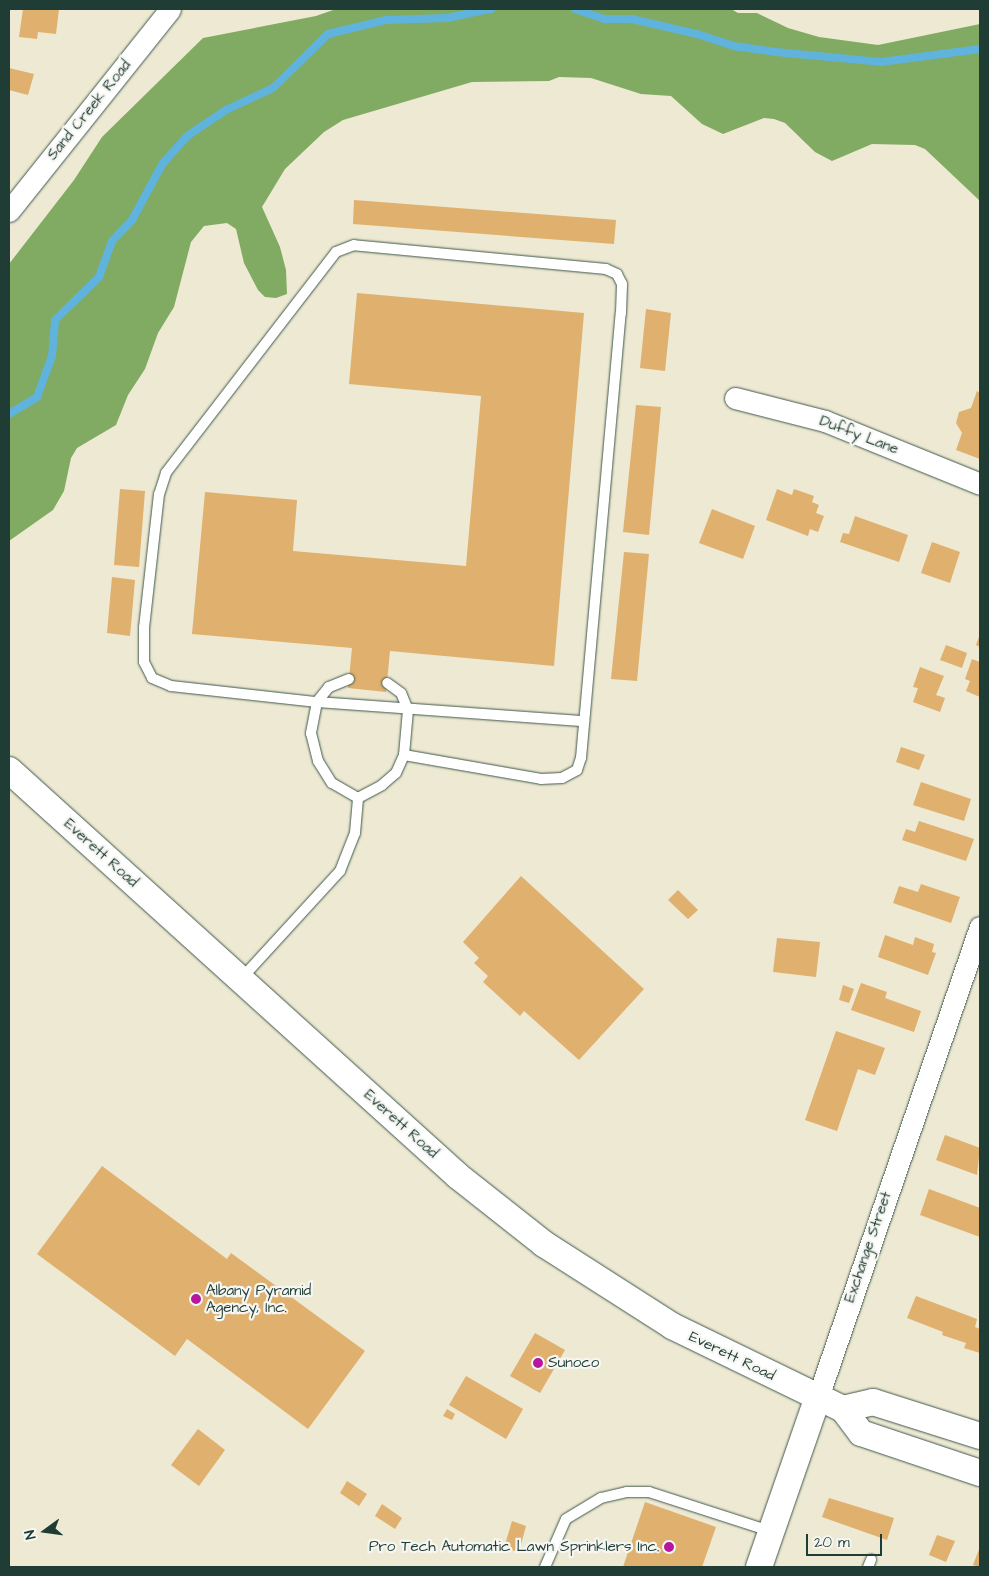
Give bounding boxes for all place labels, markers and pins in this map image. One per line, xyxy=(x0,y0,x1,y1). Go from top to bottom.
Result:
place label: Albany Pyramid Agency, Inc. xyxy=(206,1281,311,1316)
marker: Albany Pyramid Agency, Inc. xyxy=(190,1293,202,1305)
place label: Sunoco xyxy=(548,1354,599,1372)
marker: Sunoco xyxy=(532,1357,544,1369)
place label: Pro Tech Automatic Lawn Sprinklers Inc. xyxy=(369,1538,659,1556)
marker: Pro Tech Automatic Lawn Sprinklers Inc. xyxy=(663,1541,675,1553)

